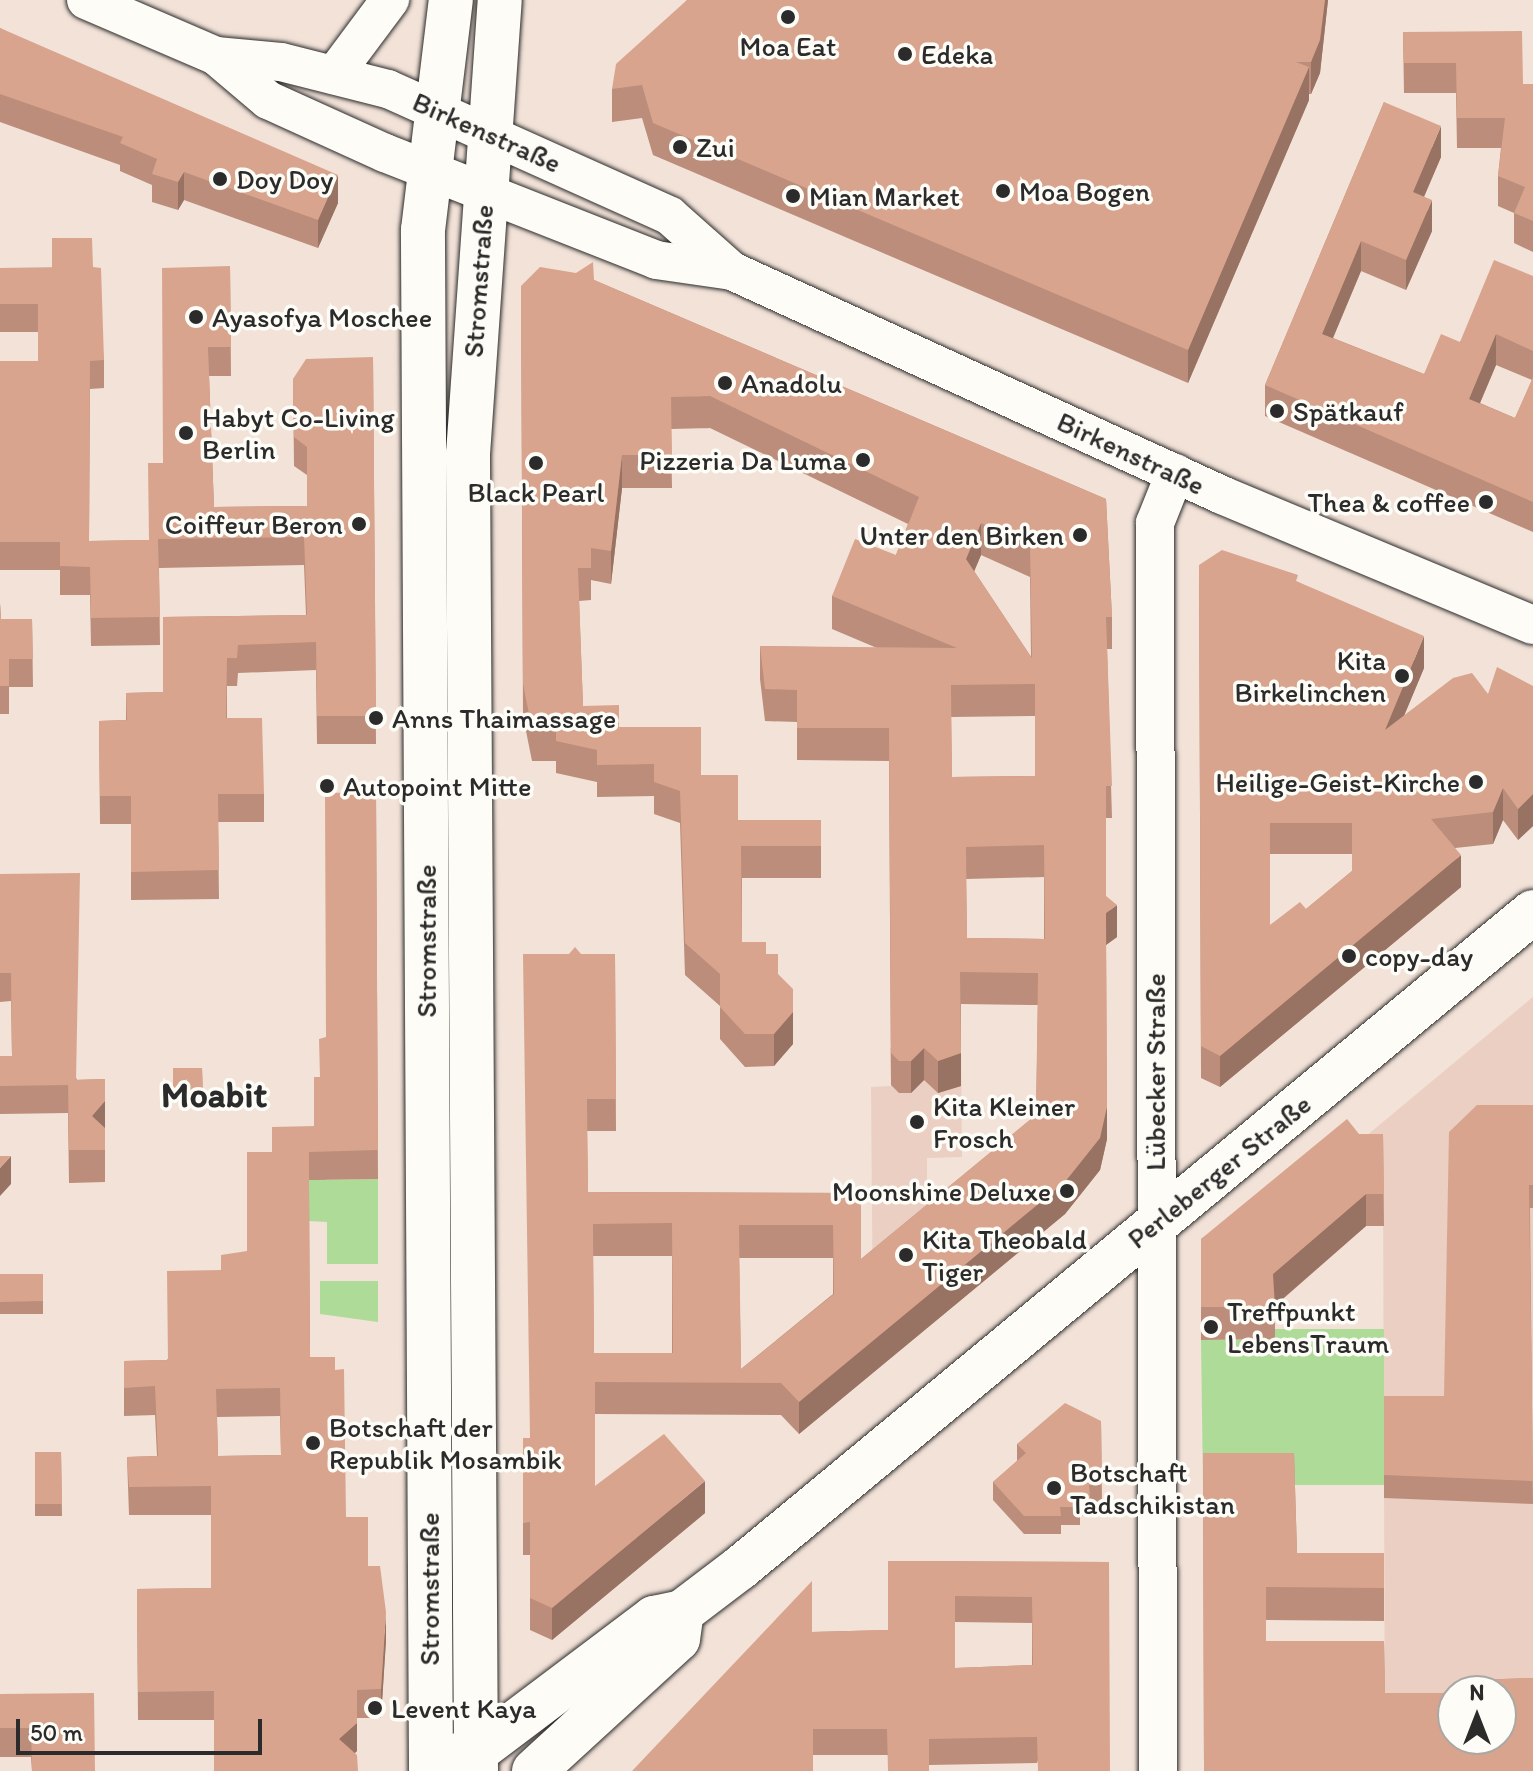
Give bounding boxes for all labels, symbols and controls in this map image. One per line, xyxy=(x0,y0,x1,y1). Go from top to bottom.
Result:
marker: Moa Eat xyxy=(779,8,797,26)
place label: Moa Eat xyxy=(740,29,836,63)
place label: Edeka xyxy=(921,37,993,71)
marker: Edeka xyxy=(896,45,914,63)
street label: Birkenstraße xyxy=(408,84,566,180)
place label: Zui xyxy=(696,130,735,164)
marker: Zui xyxy=(671,138,689,156)
place label: Doy Doy xyxy=(236,162,334,196)
marker: Doy Doy xyxy=(211,170,229,188)
place label: Moa Bogen xyxy=(1019,174,1150,208)
place label: Mian Market xyxy=(809,179,960,213)
marker: Moa Bogen xyxy=(994,182,1012,200)
marker: Mian Market xyxy=(784,187,802,205)
street label: Stromstraße xyxy=(456,203,500,359)
place label: Ayasofya Moschee xyxy=(212,300,432,334)
marker: Ayasofya Moschee xyxy=(187,308,205,326)
place label: Anadolu xyxy=(741,366,842,400)
marker: Anadolu xyxy=(716,374,734,392)
place label: Spätkauf xyxy=(1293,394,1404,428)
place label: Habyt Co-Living Berlin xyxy=(202,400,395,466)
marker: Spätkauf xyxy=(1268,402,1286,420)
street label: Birkenstraße xyxy=(1052,404,1210,502)
marker: Habyt Co-Living Berlin xyxy=(177,424,195,442)
place label: Pizzeria Da Luma xyxy=(640,443,847,477)
marker: Pizzeria Da Luma xyxy=(854,451,872,469)
marker: Black Pearl xyxy=(527,454,545,472)
place label: Black Pearl xyxy=(468,475,604,509)
place label: Thea & coffee xyxy=(1307,485,1470,519)
marker: Thea & coffee xyxy=(1477,493,1495,511)
place label: Coiffeur Beron xyxy=(165,507,343,541)
marker: Coiffeur Beron xyxy=(350,515,368,533)
place label: Unter den Birken xyxy=(859,518,1064,552)
marker: Unter den Birken xyxy=(1071,526,1089,544)
place label: Kita Birkelinchen xyxy=(1234,643,1386,709)
marker: Kita Birkelinchen xyxy=(1393,667,1411,685)
place label: Anns Thaimassage xyxy=(392,701,616,735)
marker: Anns Thaimassage xyxy=(367,709,385,727)
place label: Heilige-Geist-Kirche xyxy=(1215,765,1460,799)
place label: Autopoint Mitte xyxy=(343,769,531,803)
marker: Heilige-Geist-Kirche xyxy=(1467,773,1485,791)
marker: Autopoint Mitte xyxy=(318,777,336,795)
street label: Stromstraße xyxy=(409,864,443,1018)
place label: copy-day xyxy=(1365,939,1473,973)
marker: copy-day xyxy=(1340,947,1358,965)
street label: Lübecker Straße xyxy=(1138,973,1172,1171)
district label: Moabit xyxy=(161,1073,267,1117)
street label: Perleberger Straße xyxy=(1120,1087,1318,1255)
place label: Kita Kleiner Frosch xyxy=(933,1089,1075,1155)
marker: Kita Kleiner Frosch xyxy=(908,1113,926,1131)
place label: Moonshine Deluxe xyxy=(833,1174,1051,1208)
marker: Moonshine Deluxe xyxy=(1058,1182,1076,1200)
place label: Kita Theobald Tiger xyxy=(922,1222,1088,1288)
marker: Kita Theobald Tiger xyxy=(897,1246,915,1264)
place label: Treffpunkt LebensTraum xyxy=(1227,1294,1389,1360)
marker: Treffpunkt LebensTraum xyxy=(1202,1318,1220,1336)
place label: Botschaft der Republik Mosambik xyxy=(329,1410,561,1476)
marker: Botschaft der Republik Mosambik xyxy=(304,1434,322,1452)
place label: Botschaft Tadschikistan xyxy=(1070,1455,1235,1521)
marker: Botschaft Tadschikistan xyxy=(1045,1479,1063,1497)
street label: Stromstraße xyxy=(412,1512,446,1666)
north arrow xyxy=(1437,1675,1517,1755)
text: N xyxy=(1470,1679,1484,1706)
place label: Levent Kaya xyxy=(391,1691,536,1725)
marker: Levent Kaya xyxy=(366,1699,384,1717)
scale bar xyxy=(20,1703,266,1753)
text: 50 m xyxy=(30,1718,83,1747)

